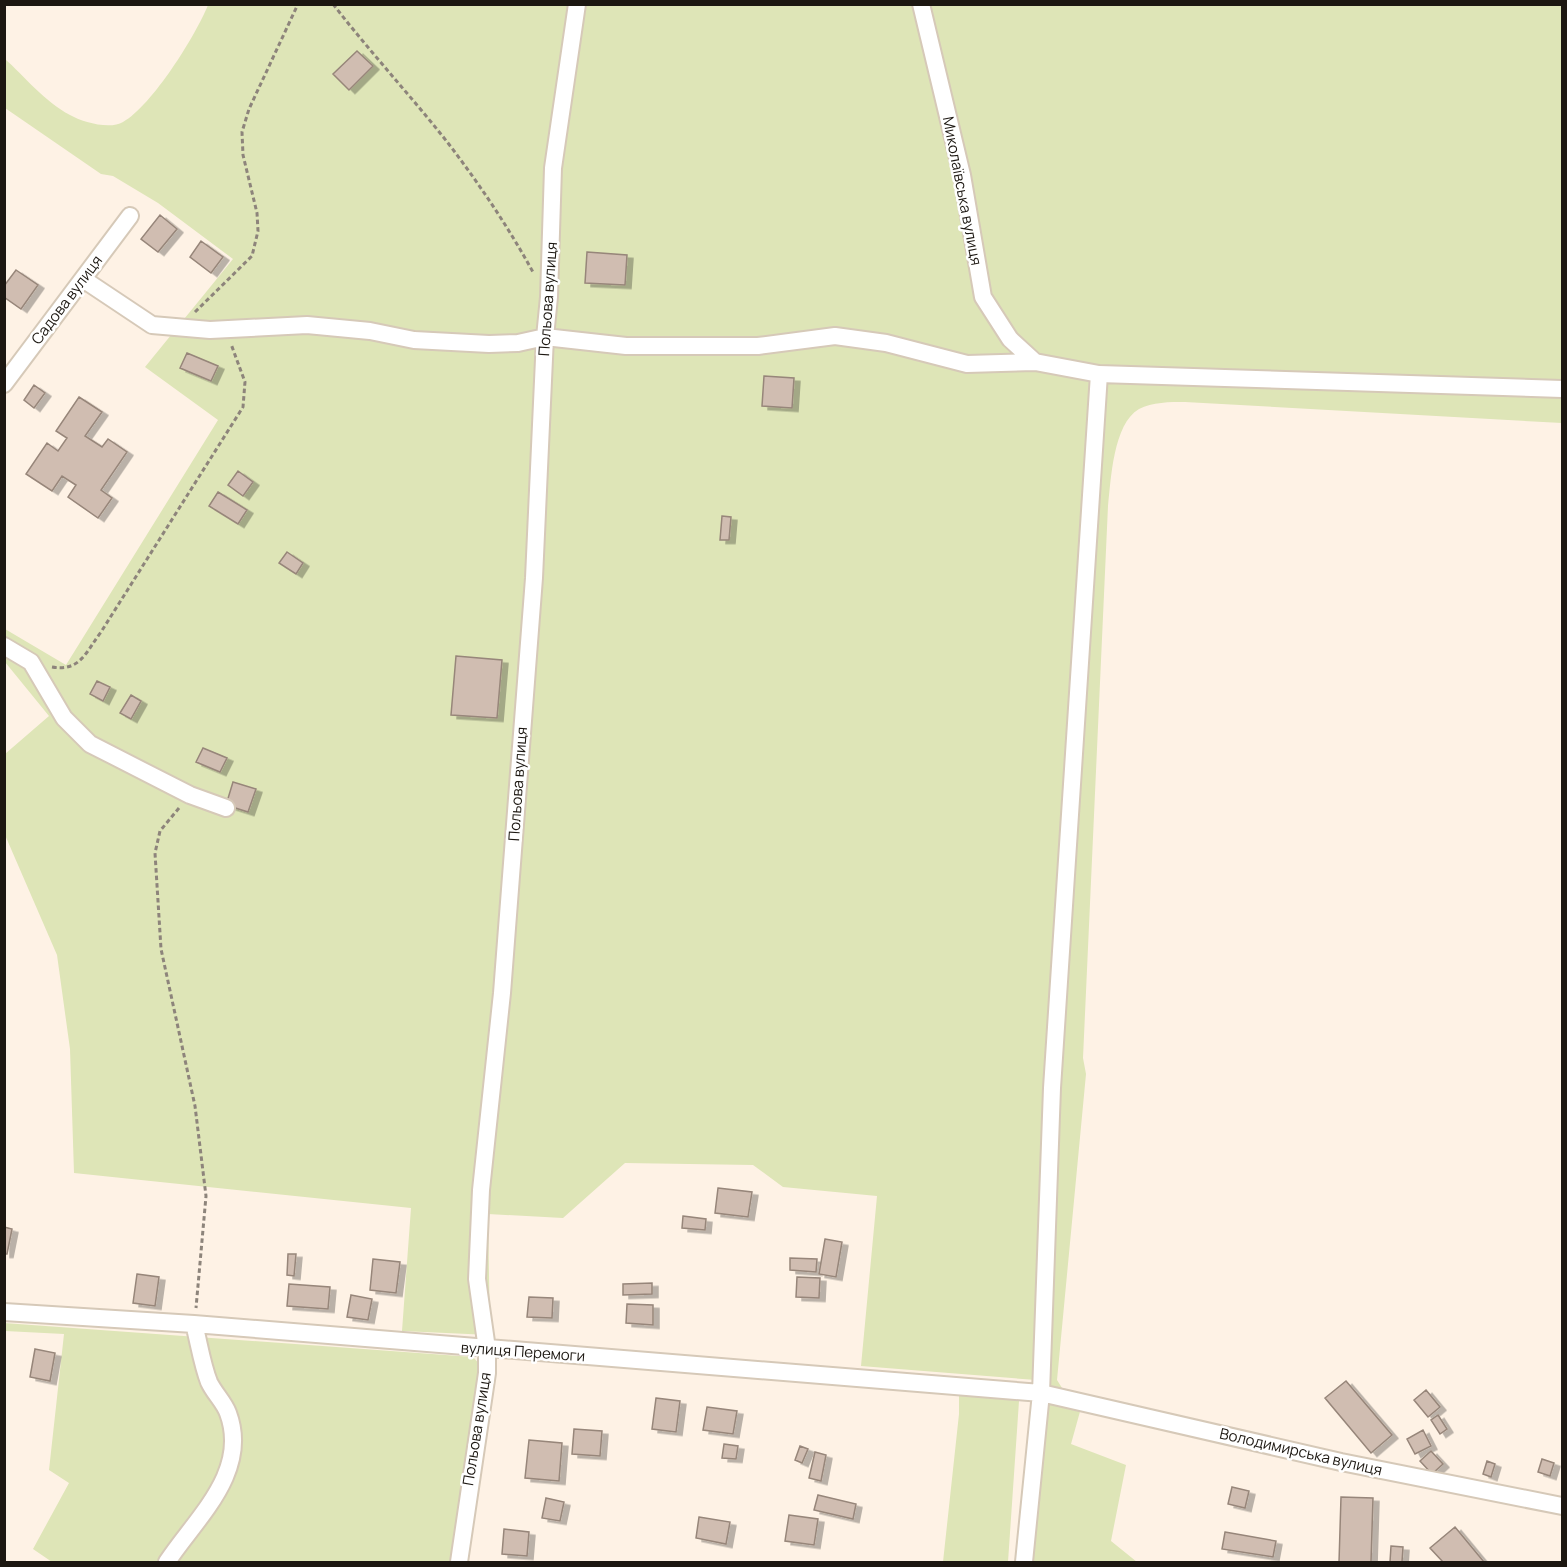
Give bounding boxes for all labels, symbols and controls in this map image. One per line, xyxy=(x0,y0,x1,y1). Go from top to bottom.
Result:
street label: Миколаївська вулиця xyxy=(938,115,987,267)
street label: Польова вулиця xyxy=(533,241,562,357)
street label: Садова вулиця xyxy=(26,251,107,349)
street label: Польова вулиця xyxy=(503,726,532,842)
street label: вулиця Перемоги xyxy=(460,1337,586,1366)
street label: Польова вулиця xyxy=(457,1371,496,1487)
street label: Володимирська вулиця xyxy=(1218,1423,1385,1480)

